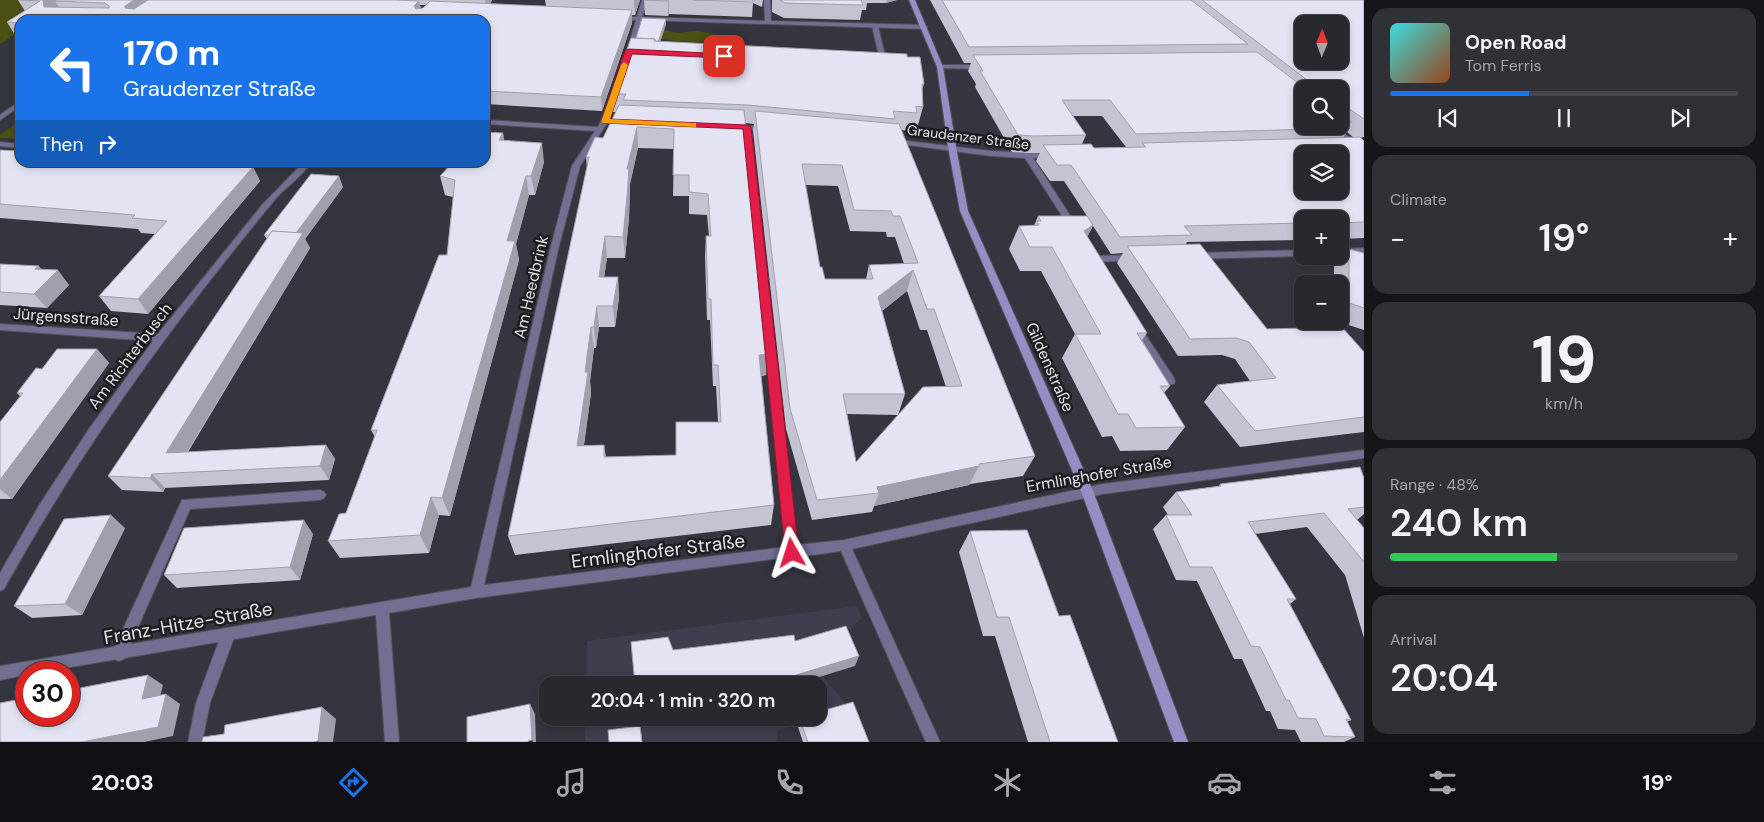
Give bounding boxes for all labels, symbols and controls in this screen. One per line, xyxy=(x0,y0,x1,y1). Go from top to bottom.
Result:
north arrow xyxy=(1294,15,1349,70)
map controls xyxy=(1294,15,1349,330)
text: 170 m xyxy=(123,30,220,76)
text: Open Road xyxy=(1465,30,1567,55)
icon: left xyxy=(40,35,105,100)
pin xyxy=(703,35,745,77)
icon: arrive xyxy=(710,42,738,70)
text: Tom Ferris xyxy=(1465,55,1542,76)
text: Graudenzer Straße xyxy=(123,74,316,103)
button: search xyxy=(1294,80,1349,135)
icon: previous xyxy=(1434,104,1462,132)
icon: pause xyxy=(1550,104,1578,132)
icon: next xyxy=(1666,104,1694,132)
street label: Graudenzer Straße xyxy=(906,121,1030,153)
icon: right xyxy=(93,130,121,158)
text: Then xyxy=(40,132,83,157)
button: layers xyxy=(1294,145,1349,200)
text: Climate xyxy=(1390,189,1447,210)
button: + xyxy=(1294,210,1349,265)
text: 19° xyxy=(1539,213,1589,263)
text: − xyxy=(1390,220,1405,257)
text: + xyxy=(1723,220,1738,257)
street label: Am Heedbrink xyxy=(509,233,553,341)
button: − xyxy=(1294,275,1349,330)
street label: Am Richterbusch xyxy=(83,299,177,413)
street label: Jürgensstraße xyxy=(12,303,120,331)
text: 19 xyxy=(1532,318,1596,402)
street label: Gildenstraße xyxy=(1021,319,1079,415)
text: km/h xyxy=(1545,393,1583,414)
street label: Ermlinghofer Straße xyxy=(1025,451,1173,497)
text: Range · 48% xyxy=(1390,474,1479,495)
text: 240 km xyxy=(1390,498,1528,548)
position arrow xyxy=(765,526,817,578)
street label: Ermlinghofer Straße xyxy=(570,528,746,574)
street label: Franz-Hitze-Straße xyxy=(102,596,274,650)
text: Arrival xyxy=(1390,629,1437,650)
text: 20:04 xyxy=(1390,653,1498,703)
speed limit sign: 30 xyxy=(15,661,80,726)
text: 20:04 · 1 min · 320 m xyxy=(591,688,775,713)
icon: directions xyxy=(336,765,371,800)
icon: music xyxy=(554,765,589,800)
icon: phone xyxy=(772,765,807,800)
icon: climate xyxy=(990,765,1025,800)
icon: car xyxy=(1207,765,1242,800)
icon: filters xyxy=(1425,765,1460,800)
text: 20:03 xyxy=(91,768,154,797)
text: 19° xyxy=(1643,768,1673,797)

